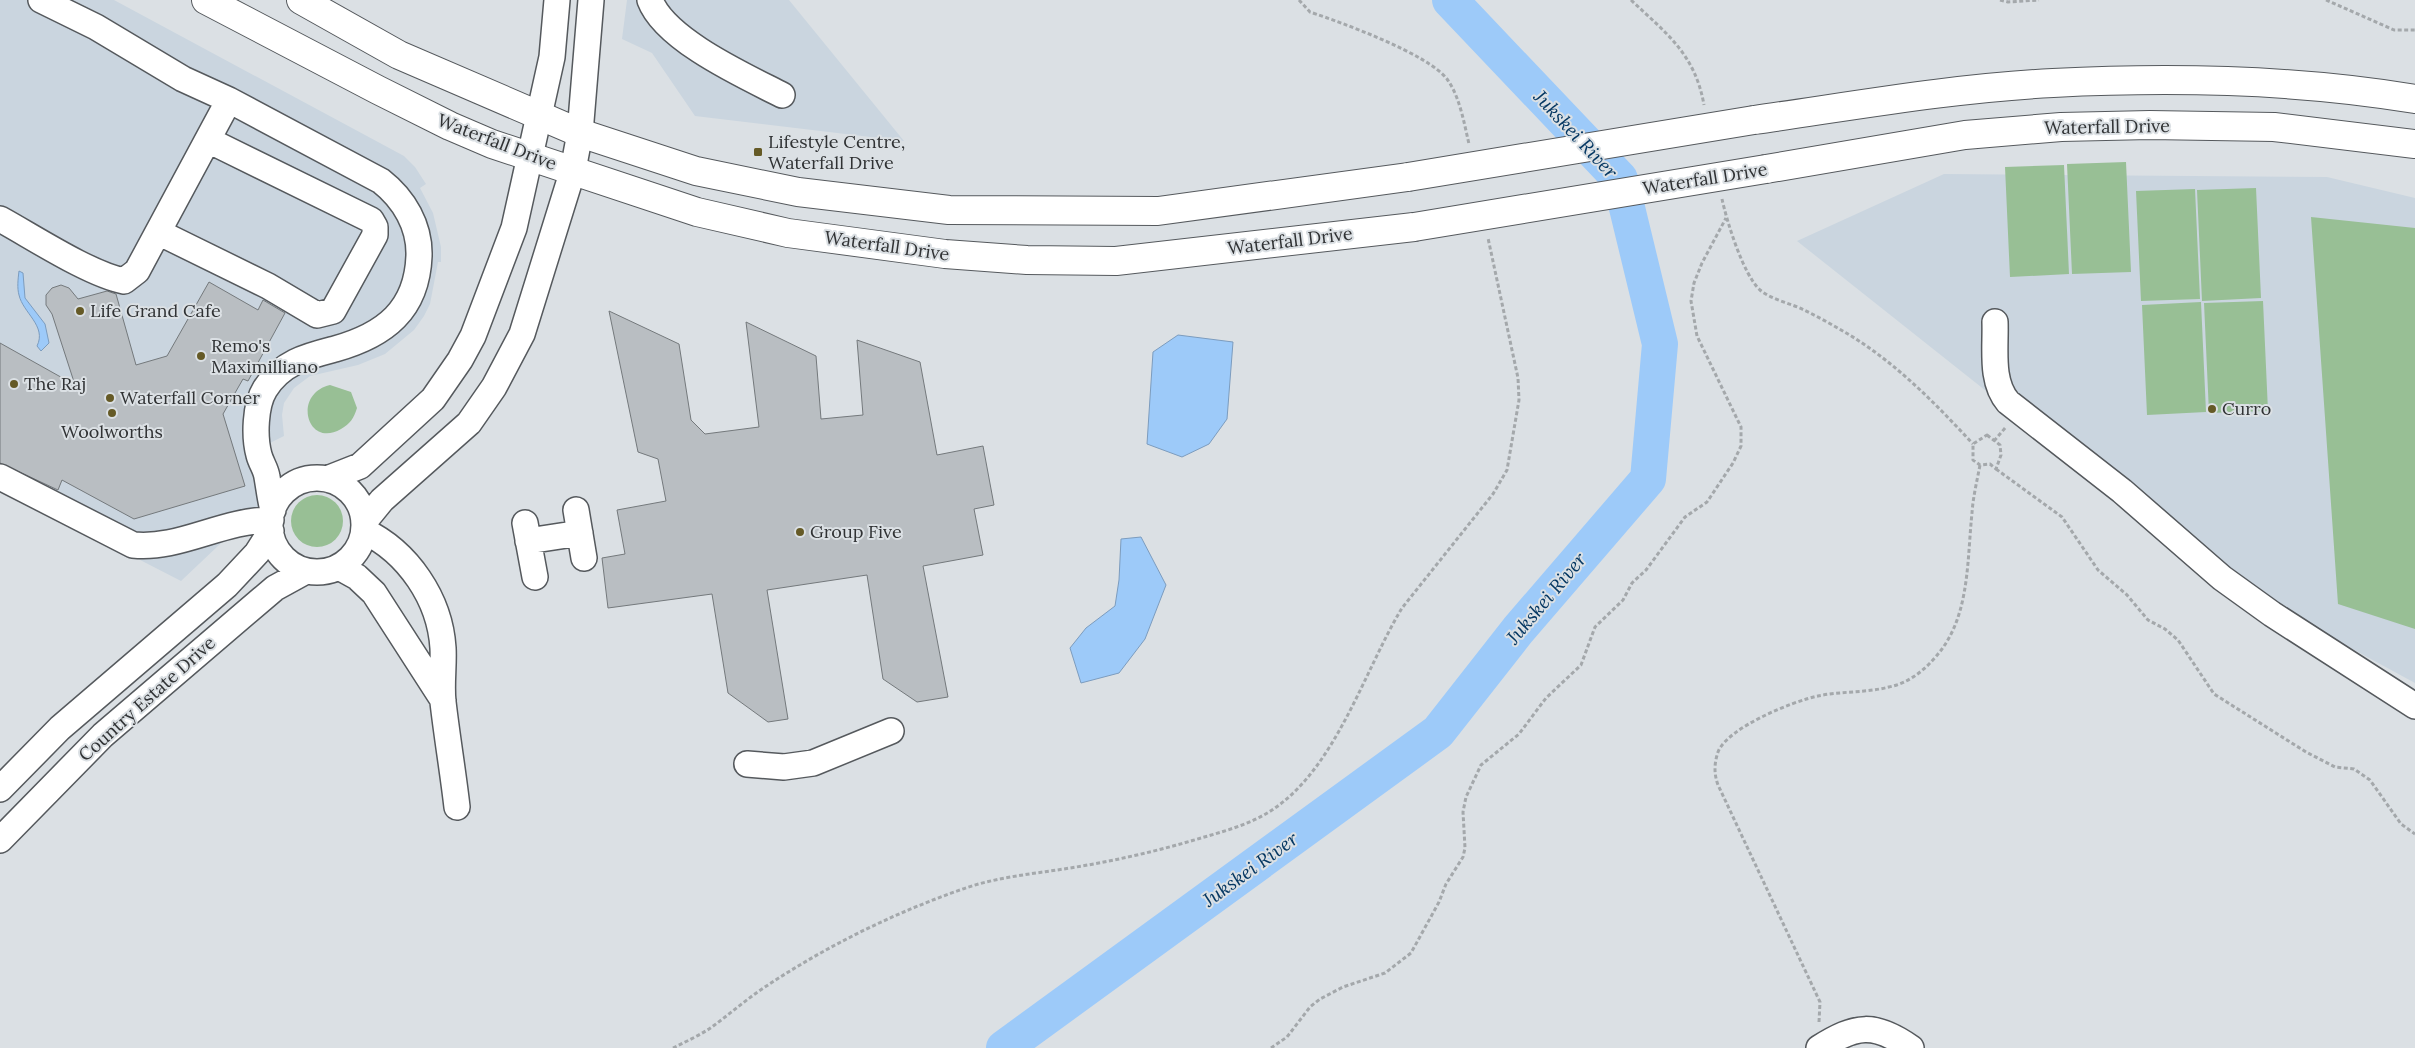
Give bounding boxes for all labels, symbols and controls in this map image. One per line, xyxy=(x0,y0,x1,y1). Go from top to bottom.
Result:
water label: Jukskei River xyxy=(1528,84,1623,183)
street label: Waterfall Drive xyxy=(434,108,560,175)
street label: Waterfall Drive xyxy=(2044,114,2170,139)
place label: Lifestyle Centre, Waterfall Drive xyxy=(768,130,905,174)
marker: Lifestyle Centre, Waterfall Drive xyxy=(752,146,764,158)
street label: Waterfall Drive xyxy=(1641,157,1769,200)
street label: Waterfall Drive xyxy=(1226,221,1354,260)
street label: Waterfall Drive xyxy=(823,225,951,266)
place label: Life Grand Cafe xyxy=(90,299,221,322)
marker: Life Grand Cafe xyxy=(74,305,86,317)
place label: Remo's Maximilliano xyxy=(211,334,318,378)
marker: Remo's Maximilliano xyxy=(195,350,207,362)
place label: The Raj xyxy=(24,372,86,395)
marker: The Raj xyxy=(8,378,20,390)
place label: Waterfall Corner xyxy=(120,386,260,409)
marker: Waterfall Corner xyxy=(104,392,116,404)
place label: Curro xyxy=(2222,397,2271,420)
marker: Curro xyxy=(2206,403,2218,415)
marker: Woolworths xyxy=(106,407,118,419)
place label: Woolworths xyxy=(61,420,163,443)
place label: Group Five xyxy=(810,520,902,543)
marker: Group Five xyxy=(794,526,806,538)
water label: Jukskei River xyxy=(1500,547,1591,649)
street label: Country Estate Drive xyxy=(74,631,220,766)
water label: Jukskei River xyxy=(1197,826,1303,912)

